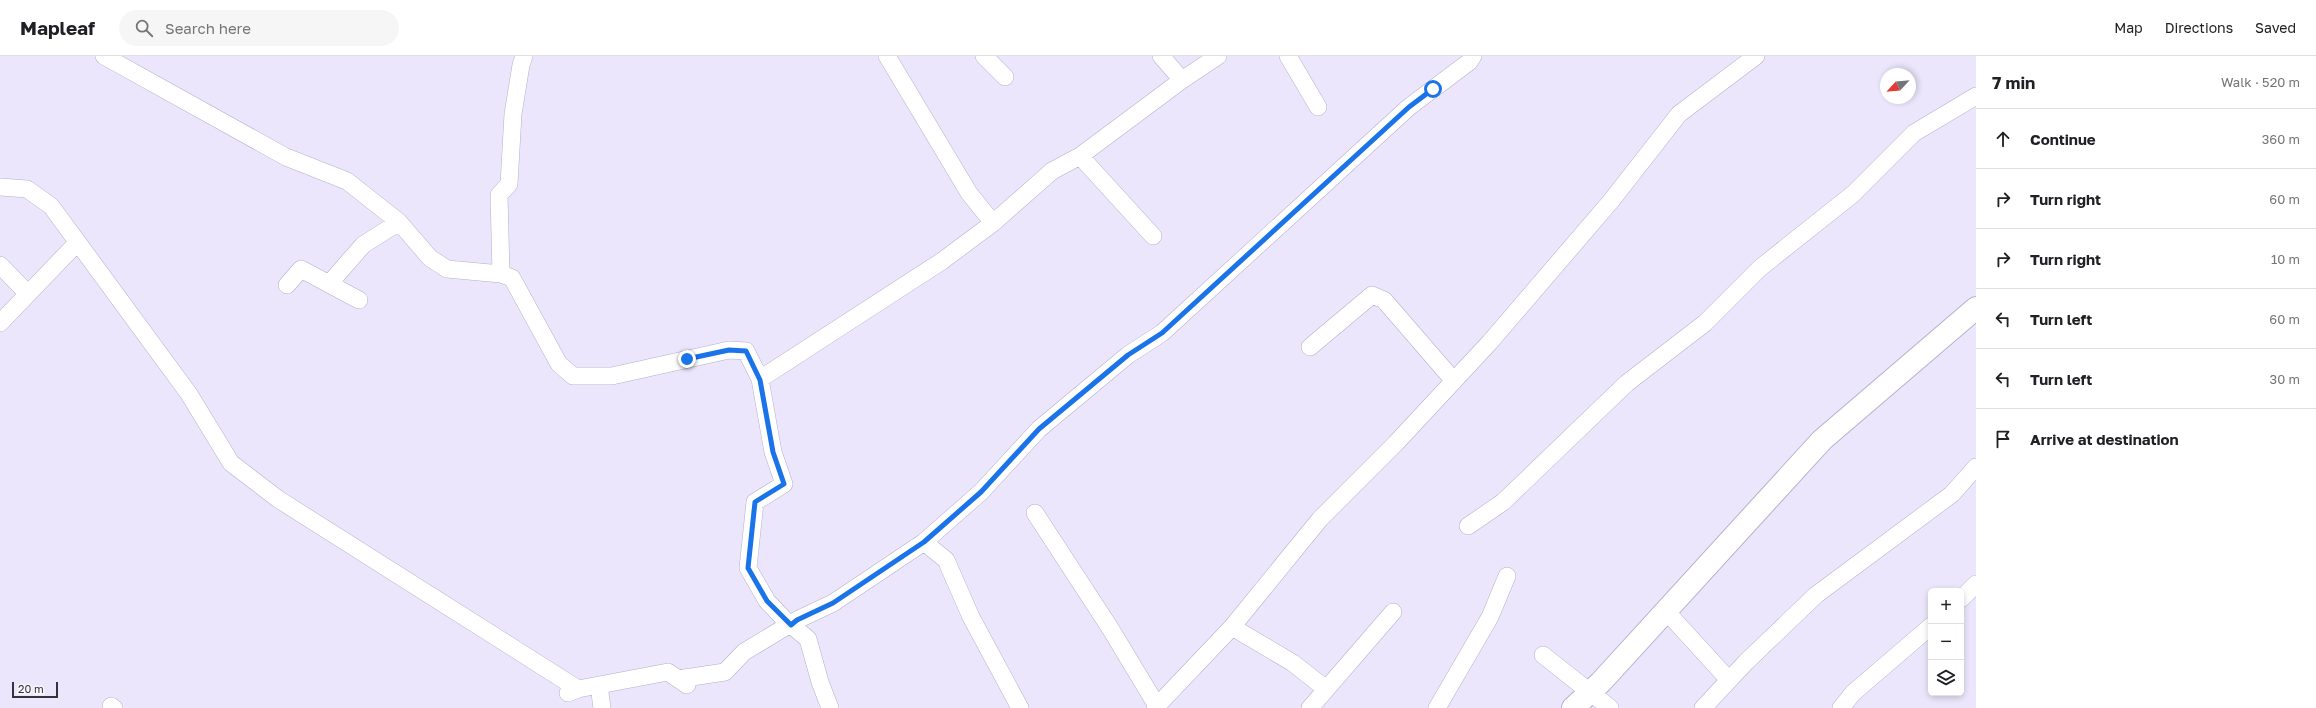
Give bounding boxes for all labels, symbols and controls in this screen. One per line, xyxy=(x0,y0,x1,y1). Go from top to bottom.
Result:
search box xyxy=(119,10,399,46)
text: Mapleaf xyxy=(20,16,95,39)
icon: search xyxy=(133,17,155,39)
text: Search here xyxy=(165,19,251,37)
text: Map xyxy=(2114,19,2143,36)
text: Directions xyxy=(2165,19,2233,36)
text: Saved xyxy=(2255,19,2296,36)
north arrow xyxy=(1880,68,1916,104)
text: 7 min xyxy=(1992,72,2035,93)
text: Walk · 520 m xyxy=(2221,74,2300,90)
route start xyxy=(1424,80,1442,98)
icon: ahead xyxy=(1992,128,2014,150)
text: Continue xyxy=(2030,130,2096,148)
text: 360 m xyxy=(2262,131,2300,147)
icon: right xyxy=(1992,188,2014,210)
text: Turn right xyxy=(2030,190,2101,208)
text: 60 m xyxy=(2269,191,2300,207)
icon: right xyxy=(1992,248,2014,270)
text: Turn right xyxy=(2030,250,2101,268)
text: 10 m xyxy=(2271,251,2300,267)
icon: left xyxy=(1992,308,2014,330)
text: Turn left xyxy=(2030,310,2092,328)
text: 60 m xyxy=(2269,311,2300,327)
route end xyxy=(678,350,696,368)
icon: left xyxy=(1992,368,2014,390)
text: Turn left xyxy=(2030,370,2092,388)
text: 30 m xyxy=(2270,371,2300,387)
icon: arrive xyxy=(1992,428,2014,450)
text: Arrive at destination xyxy=(2030,430,2179,448)
map controls xyxy=(1928,588,1964,696)
button: + xyxy=(1928,588,1964,624)
button: − xyxy=(1928,624,1964,660)
button: layers xyxy=(1928,660,1964,696)
scale bar xyxy=(12,680,58,699)
text: 20 m xyxy=(18,682,44,695)

